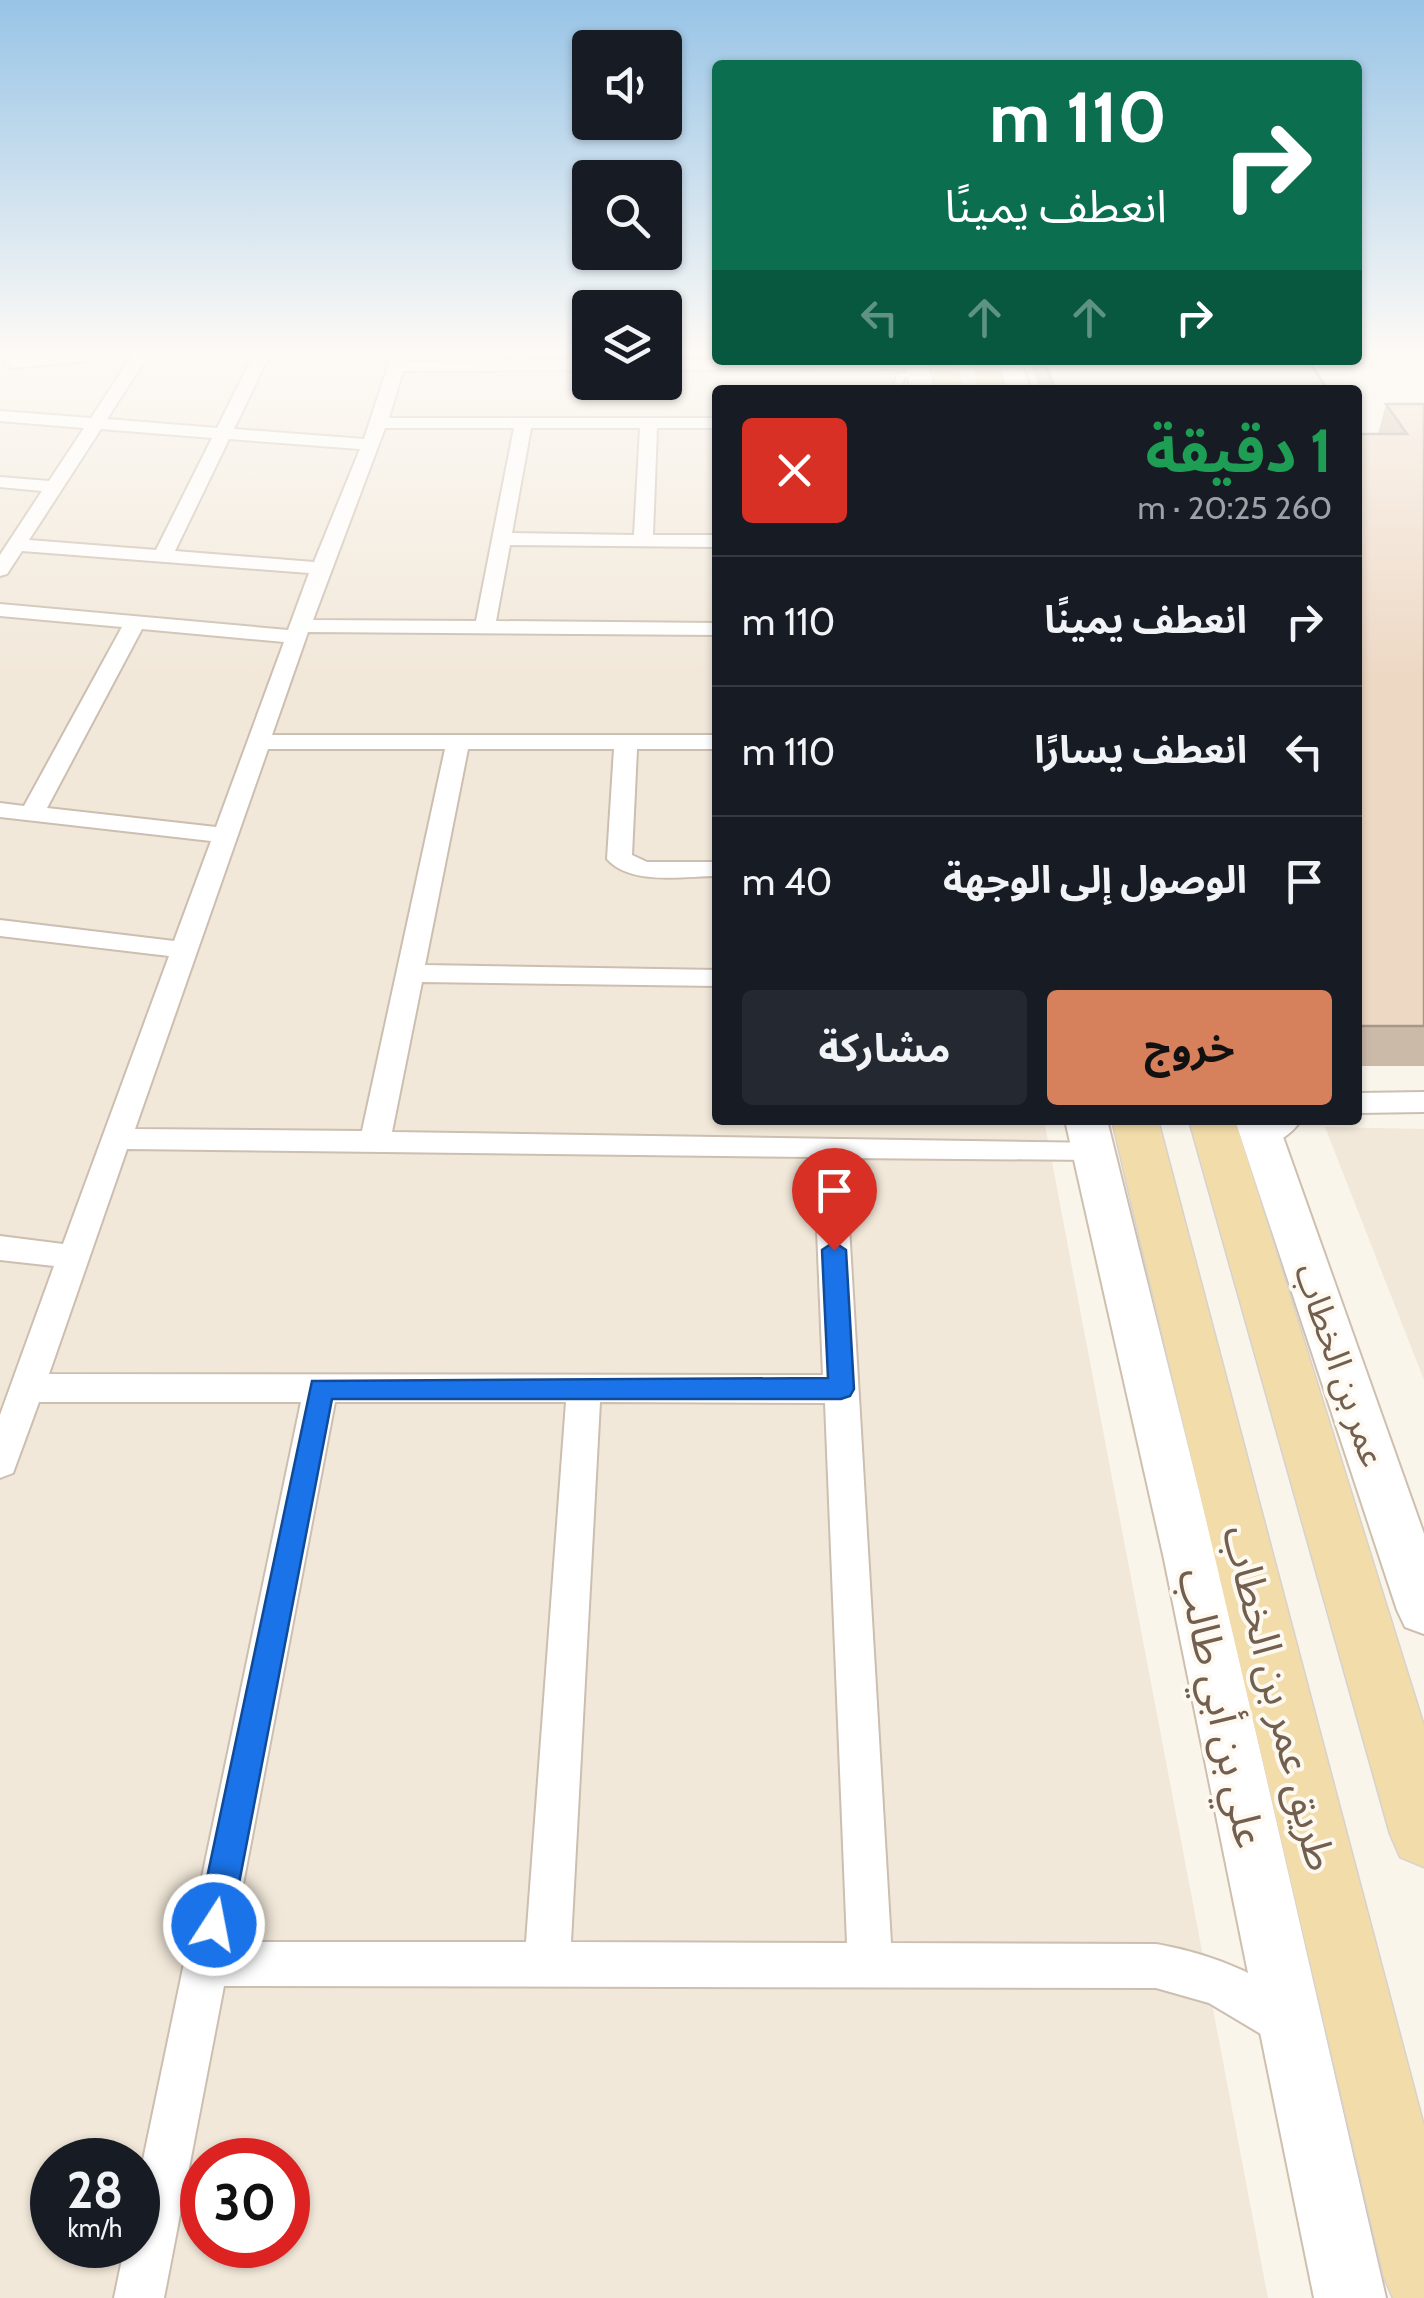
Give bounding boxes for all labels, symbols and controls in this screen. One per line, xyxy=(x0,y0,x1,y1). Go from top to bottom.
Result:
map controls xyxy=(572,30,682,400)
button: sound xyxy=(572,30,682,140)
text: 110 m xyxy=(989,74,1167,160)
icon: right xyxy=(1202,100,1332,230)
button: search xyxy=(572,160,682,270)
text: انعطف يمينًا xyxy=(944,179,1167,233)
button: layers xyxy=(572,290,682,400)
icon: left xyxy=(852,290,907,345)
icon: ahead xyxy=(957,290,1012,345)
icon: ahead xyxy=(1062,290,1117,345)
icon: right xyxy=(1167,290,1222,345)
text: 1 دقيقة xyxy=(1145,414,1332,487)
button: close xyxy=(742,418,847,523)
text: 260 m · 20:25 xyxy=(1138,488,1332,527)
icon: right xyxy=(1277,594,1332,649)
text: انعطف يمينًا xyxy=(1044,596,1247,643)
text: 110 m xyxy=(742,598,835,645)
icon: left xyxy=(1277,724,1332,779)
text: انعطف يسارًا xyxy=(1034,726,1247,773)
text: 110 m xyxy=(742,728,835,775)
icon: arrive xyxy=(1277,854,1332,909)
text: الوصول إلى الوجهة xyxy=(943,856,1247,903)
text: 40 m xyxy=(742,858,832,905)
button: مشاركة xyxy=(742,990,1027,1105)
button: خروج xyxy=(1047,990,1332,1105)
pin xyxy=(792,1148,877,1251)
icon: arrive xyxy=(807,1163,862,1218)
street label: عمر بن الخطاب xyxy=(1286,1258,1395,1472)
street label: طريق عمر بن الخطاب xyxy=(1212,1520,1348,1876)
street label: علي بن أبي طالب xyxy=(1160,1563,1277,1854)
position arrow xyxy=(162,1873,266,1977)
speed limit sign: 30 xyxy=(180,2138,310,2268)
text: 28 xyxy=(67,2160,123,2221)
text: km/h xyxy=(68,2213,122,2243)

